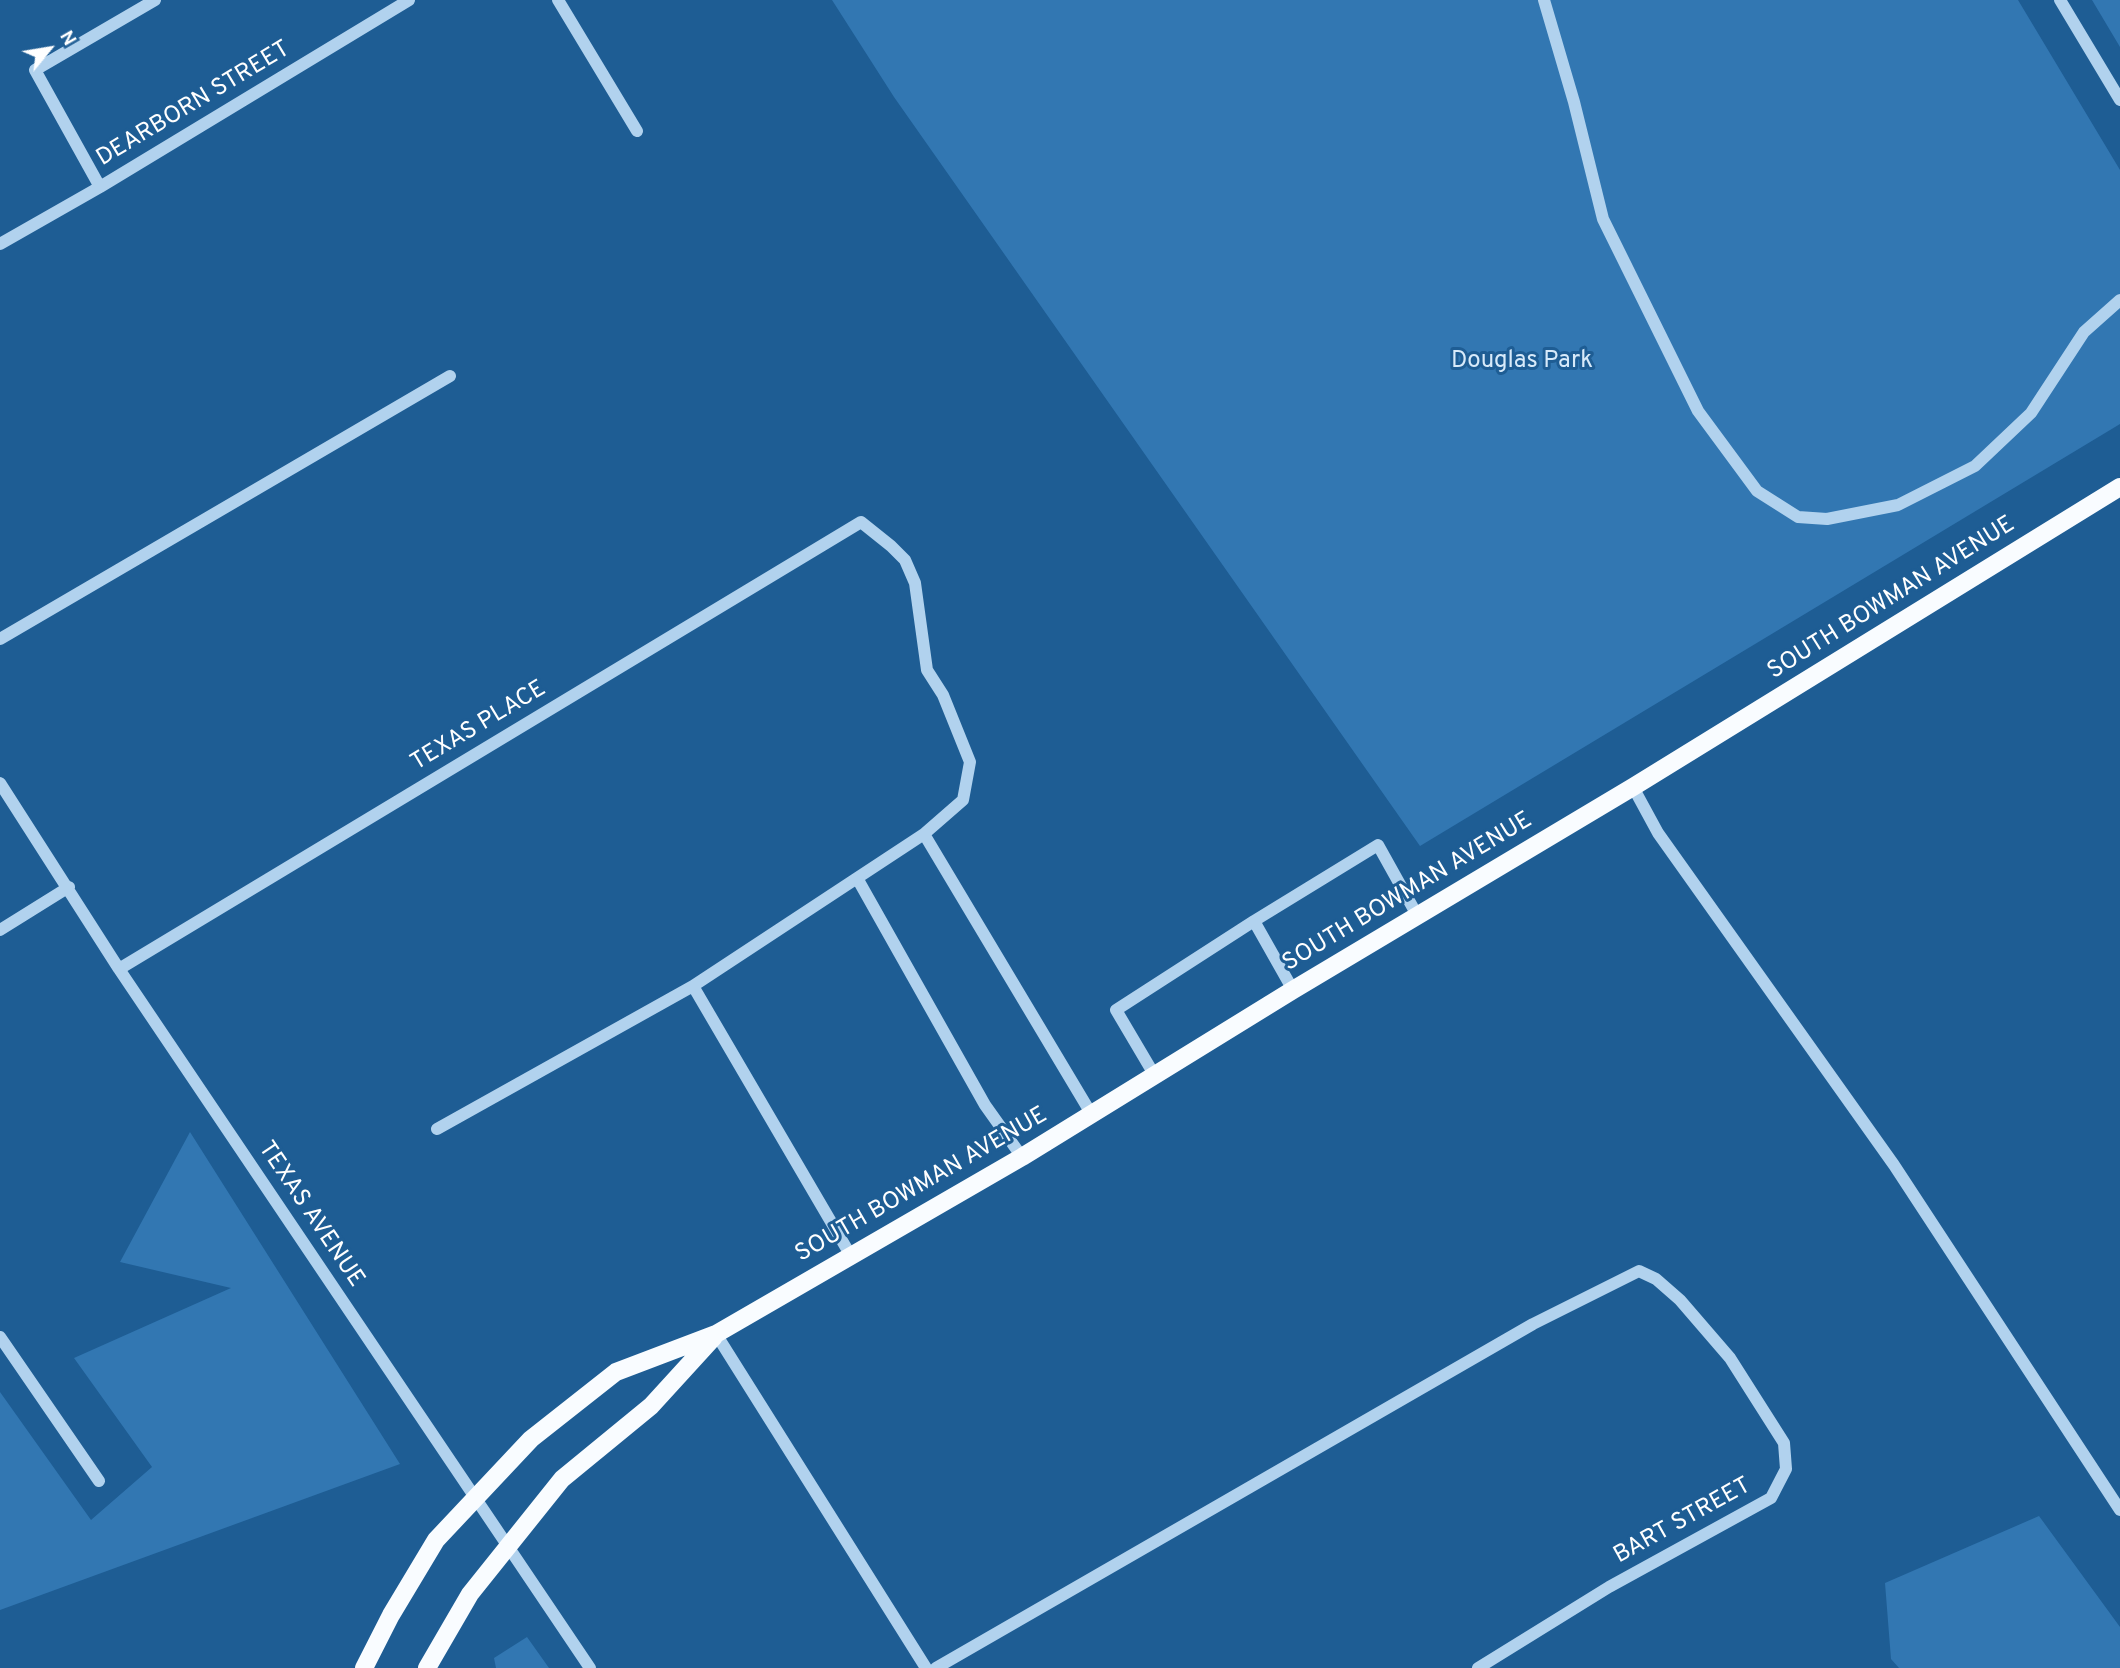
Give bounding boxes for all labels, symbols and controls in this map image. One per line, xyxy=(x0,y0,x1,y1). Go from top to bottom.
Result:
north arrow xyxy=(14,14,84,84)
text: N xyxy=(53,27,81,50)
street label: DEARBORN STREET xyxy=(92,36,296,174)
park label: Douglas Park xyxy=(1451,348,1593,376)
street label: SOUTH BOWMAN AVENUE xyxy=(1763,511,2021,687)
street label: TEXAS PLACE xyxy=(406,675,552,779)
street label: SOUTH BOWMAN AVENUE xyxy=(1278,807,1538,979)
street label: SOUTH BOWMAN AVENUE xyxy=(791,1102,1053,1270)
street label: TEXAS AVENUE xyxy=(251,1137,369,1293)
street label: BART STREET xyxy=(1609,1472,1757,1572)

